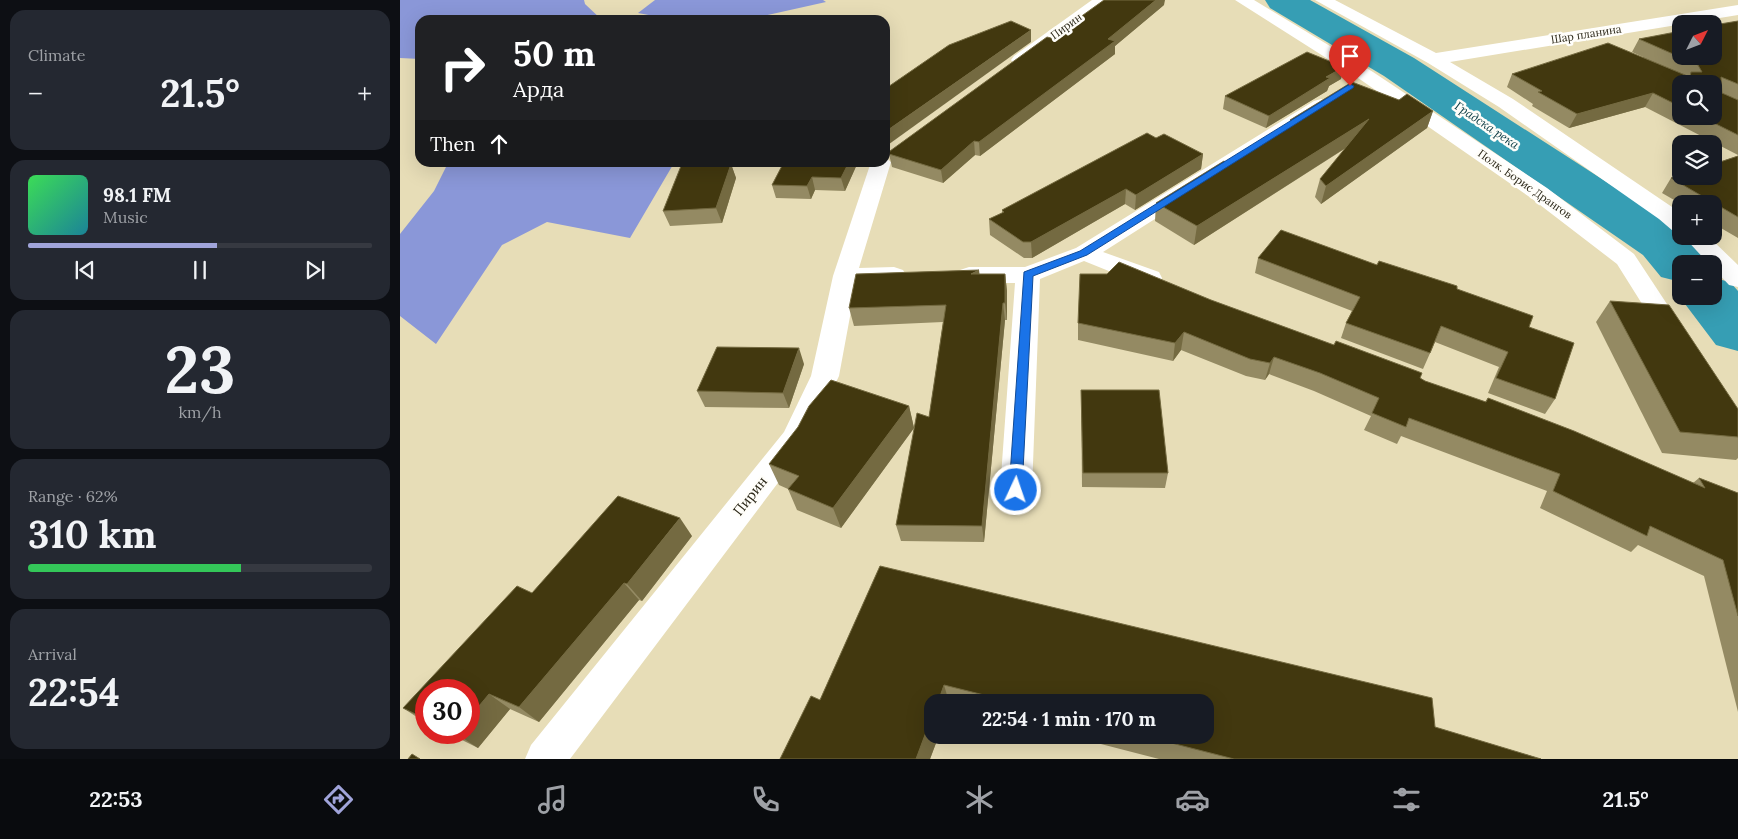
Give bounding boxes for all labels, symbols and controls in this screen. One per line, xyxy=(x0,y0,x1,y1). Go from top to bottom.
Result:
street label: Пирин xyxy=(1048,10,1085,42)
north arrow xyxy=(1672,15,1722,65)
map controls xyxy=(1672,15,1722,305)
street label: Шар планина xyxy=(1550,21,1623,46)
text: 50 m xyxy=(513,31,596,76)
icon: right xyxy=(430,35,495,100)
pin xyxy=(1329,35,1371,86)
icon: arrive xyxy=(1336,42,1364,70)
text: Climate xyxy=(28,45,85,65)
text: 21.5° xyxy=(160,69,240,117)
text: Арда xyxy=(513,75,564,103)
button: search xyxy=(1672,75,1722,125)
text: − xyxy=(28,76,43,112)
text: + xyxy=(357,76,372,112)
water label: Градска река xyxy=(1452,98,1522,152)
icon: ahead xyxy=(485,130,513,158)
text: Then xyxy=(430,132,475,156)
button: layers xyxy=(1672,135,1722,185)
street label: Полк. Борис Дрангов xyxy=(1475,146,1575,222)
text: 98.1 FM xyxy=(103,183,171,207)
button: + xyxy=(1672,195,1722,245)
text: Music xyxy=(103,207,148,227)
button: − xyxy=(1672,255,1722,305)
icon: previous xyxy=(71,256,99,284)
icon: pause xyxy=(186,256,214,284)
icon: next xyxy=(301,256,329,284)
text: 23 xyxy=(164,328,236,411)
text: km/h xyxy=(178,402,222,422)
position arrow xyxy=(989,463,1041,515)
street label: Пирин xyxy=(729,472,771,519)
text: Range · 62% xyxy=(28,486,118,506)
text: 310 km xyxy=(28,510,156,558)
text: Arrival xyxy=(28,644,77,664)
text: 22:54 xyxy=(28,668,120,716)
speed limit sign: 30 xyxy=(415,679,480,744)
text: 22:54 · 1 min · 170 m xyxy=(982,707,1156,731)
icon: directions xyxy=(321,782,356,817)
icon: music xyxy=(535,782,570,817)
icon: phone xyxy=(748,782,783,817)
icon: climate xyxy=(962,782,997,817)
icon: car xyxy=(1175,782,1210,817)
icon: filters xyxy=(1389,782,1424,817)
text: 22:53 xyxy=(89,785,142,813)
text: 21.5° xyxy=(1603,785,1649,813)

